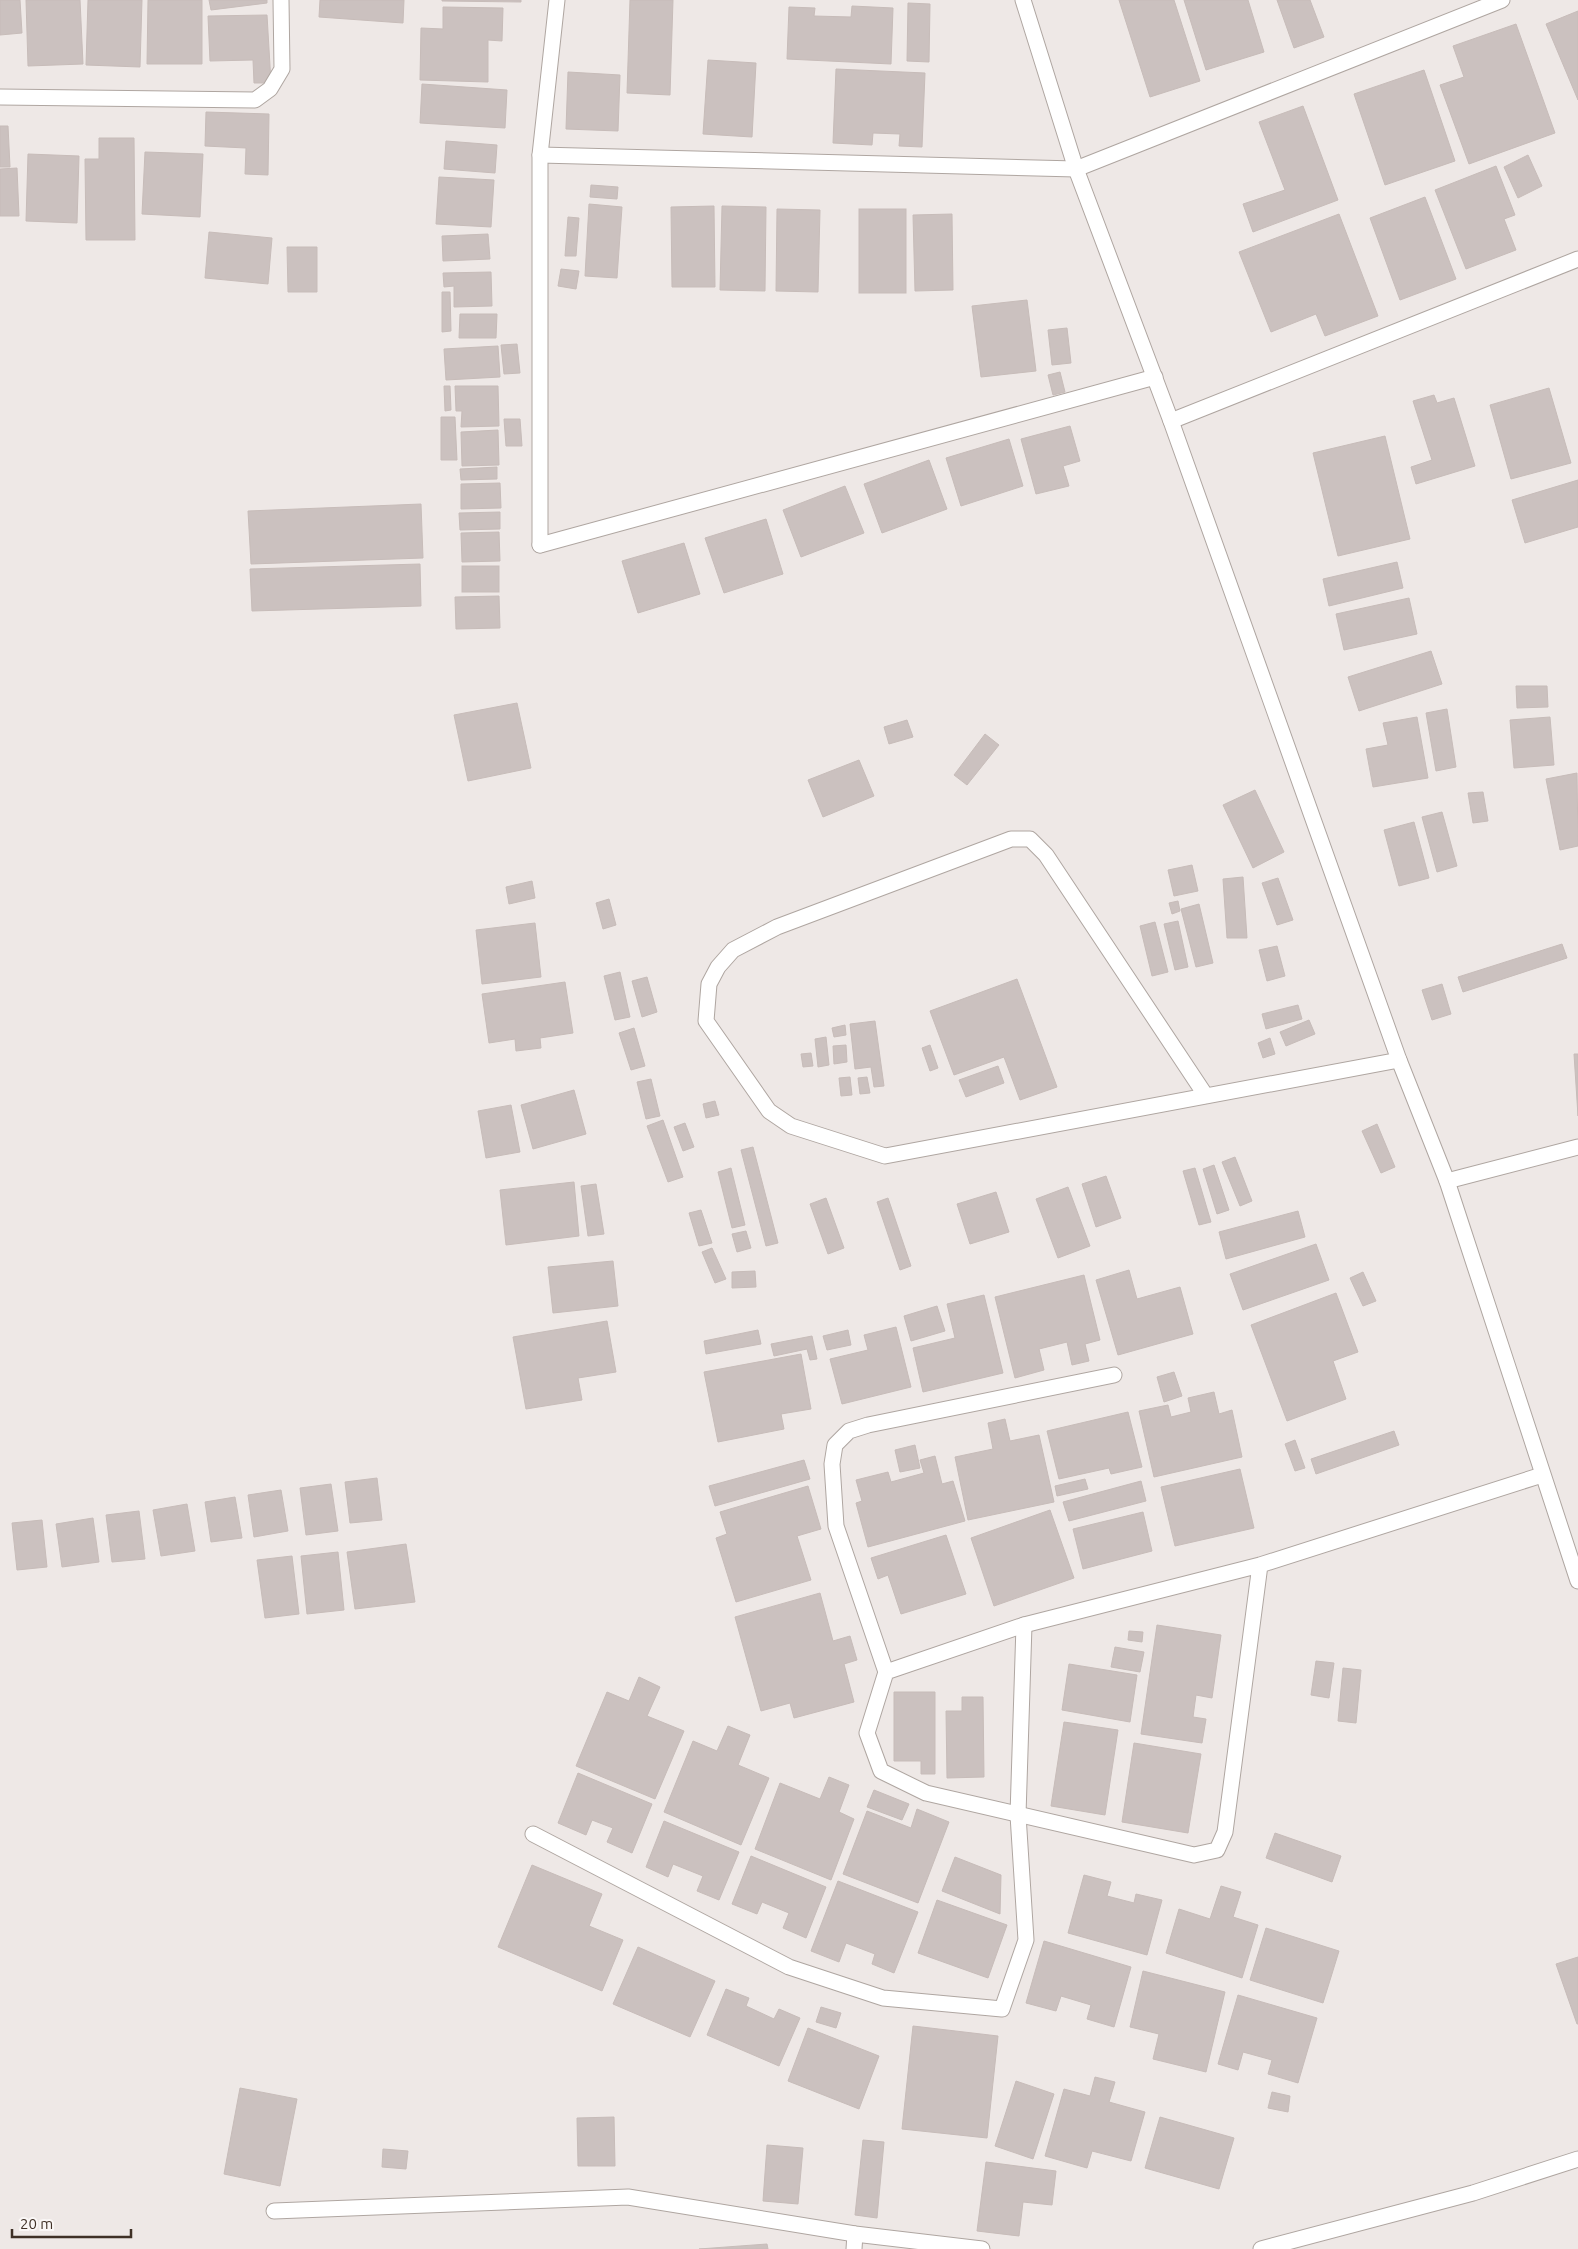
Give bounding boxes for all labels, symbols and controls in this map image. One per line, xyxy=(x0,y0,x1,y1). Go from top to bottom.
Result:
scale bar xyxy=(12,2206,131,2238)
text: 20 m xyxy=(20,2215,53,2232)

